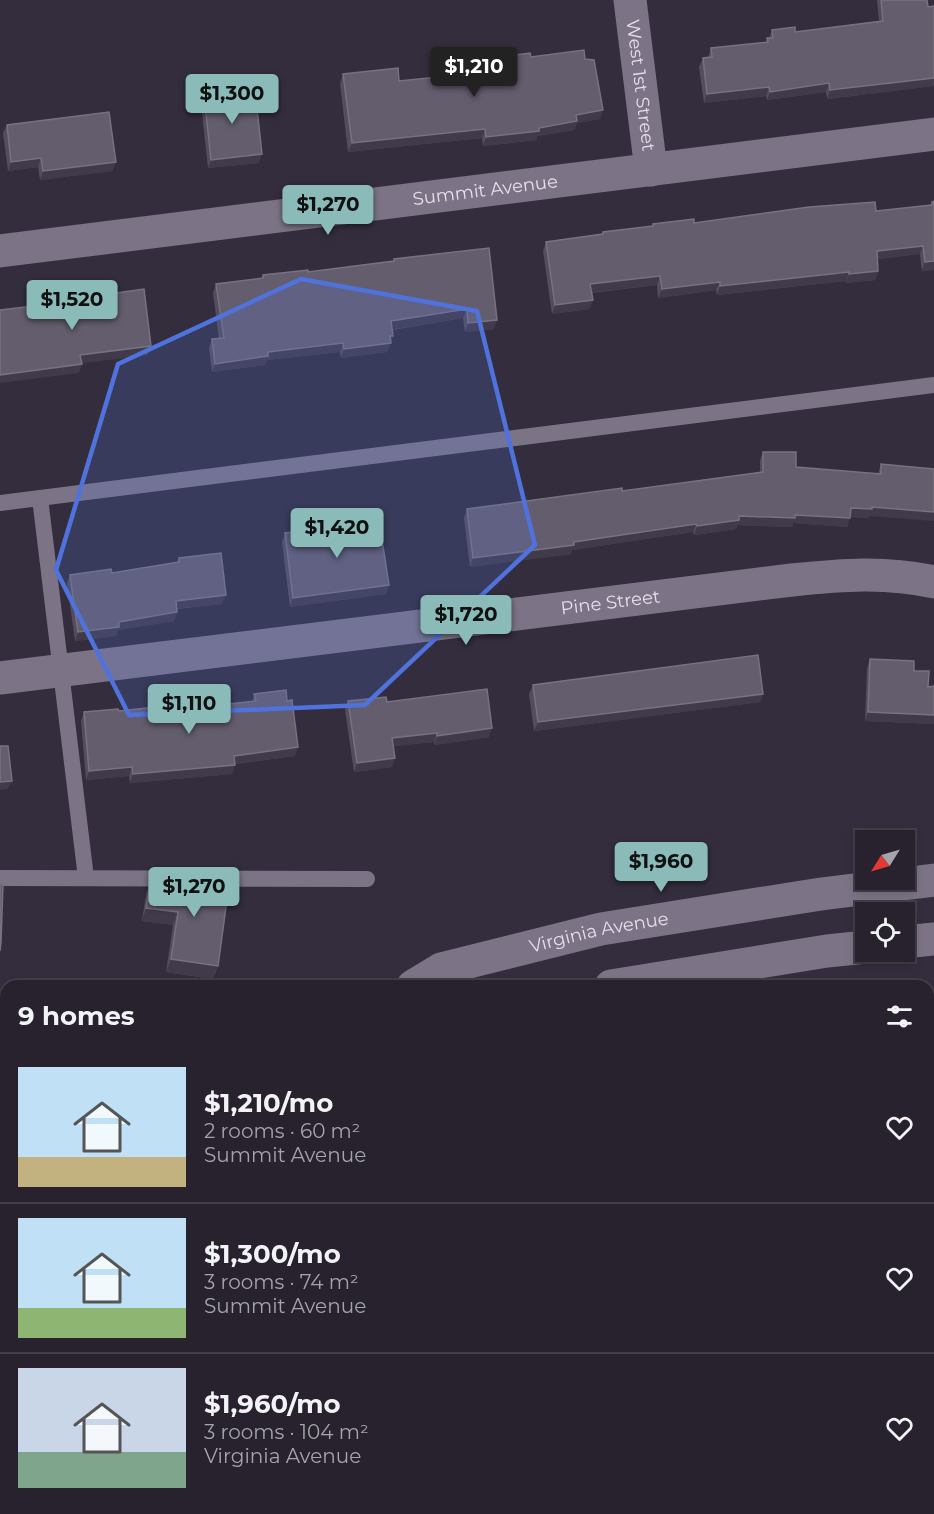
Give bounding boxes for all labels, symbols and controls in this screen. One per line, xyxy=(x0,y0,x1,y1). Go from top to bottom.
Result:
street label: West 1st Street xyxy=(622,18,660,152)
pin: $1,210 xyxy=(425,47,523,98)
text: $1,210 xyxy=(444,54,504,78)
pin: $1,300 xyxy=(183,74,281,125)
text: $1,300 xyxy=(200,81,264,105)
street label: Summit Avenue xyxy=(411,170,559,210)
pin: $1,270 xyxy=(279,185,377,236)
text: $1,270 xyxy=(296,192,360,216)
pin: $1,520 xyxy=(23,280,121,331)
text: $1,520 xyxy=(41,287,103,311)
pin: $1,420 xyxy=(288,508,386,559)
text: $1,420 xyxy=(305,515,369,539)
street label: Pine Street xyxy=(559,585,661,620)
pin: $1,720 xyxy=(417,595,515,646)
text: $1,720 xyxy=(434,602,498,626)
pin: $1,110 xyxy=(140,684,238,735)
text: $1,110 xyxy=(162,691,216,715)
north arrow xyxy=(855,830,915,890)
map controls xyxy=(855,830,915,962)
pin: $1,960 xyxy=(612,842,710,893)
text: $1,960 xyxy=(629,849,693,873)
pin: $1,270 xyxy=(145,867,243,918)
text: $1,270 xyxy=(162,874,226,898)
button: locate xyxy=(855,902,915,962)
street label: Virginia Avenue xyxy=(527,907,670,957)
text: 9 homes xyxy=(18,1000,135,1032)
icon: filters xyxy=(883,1000,916,1033)
text: $1,210/mo xyxy=(204,1087,333,1119)
icon: home xyxy=(66,1091,138,1163)
icon: heart xyxy=(883,1111,916,1144)
text: 2 rooms · 60 m² xyxy=(204,1119,360,1143)
text: Summit Avenue xyxy=(204,1143,366,1167)
text: $1,300/mo xyxy=(204,1238,341,1270)
icon: home xyxy=(66,1242,138,1314)
icon: heart xyxy=(883,1262,916,1295)
text: 3 rooms · 74 m² xyxy=(204,1270,359,1294)
text: Summit Avenue xyxy=(204,1294,366,1318)
text: $1,960/mo xyxy=(204,1388,341,1420)
icon: home xyxy=(66,1392,138,1464)
icon: heart xyxy=(883,1412,916,1445)
text: 3 rooms · 104 m² xyxy=(204,1420,369,1444)
text: Virginia Avenue xyxy=(204,1444,361,1468)

